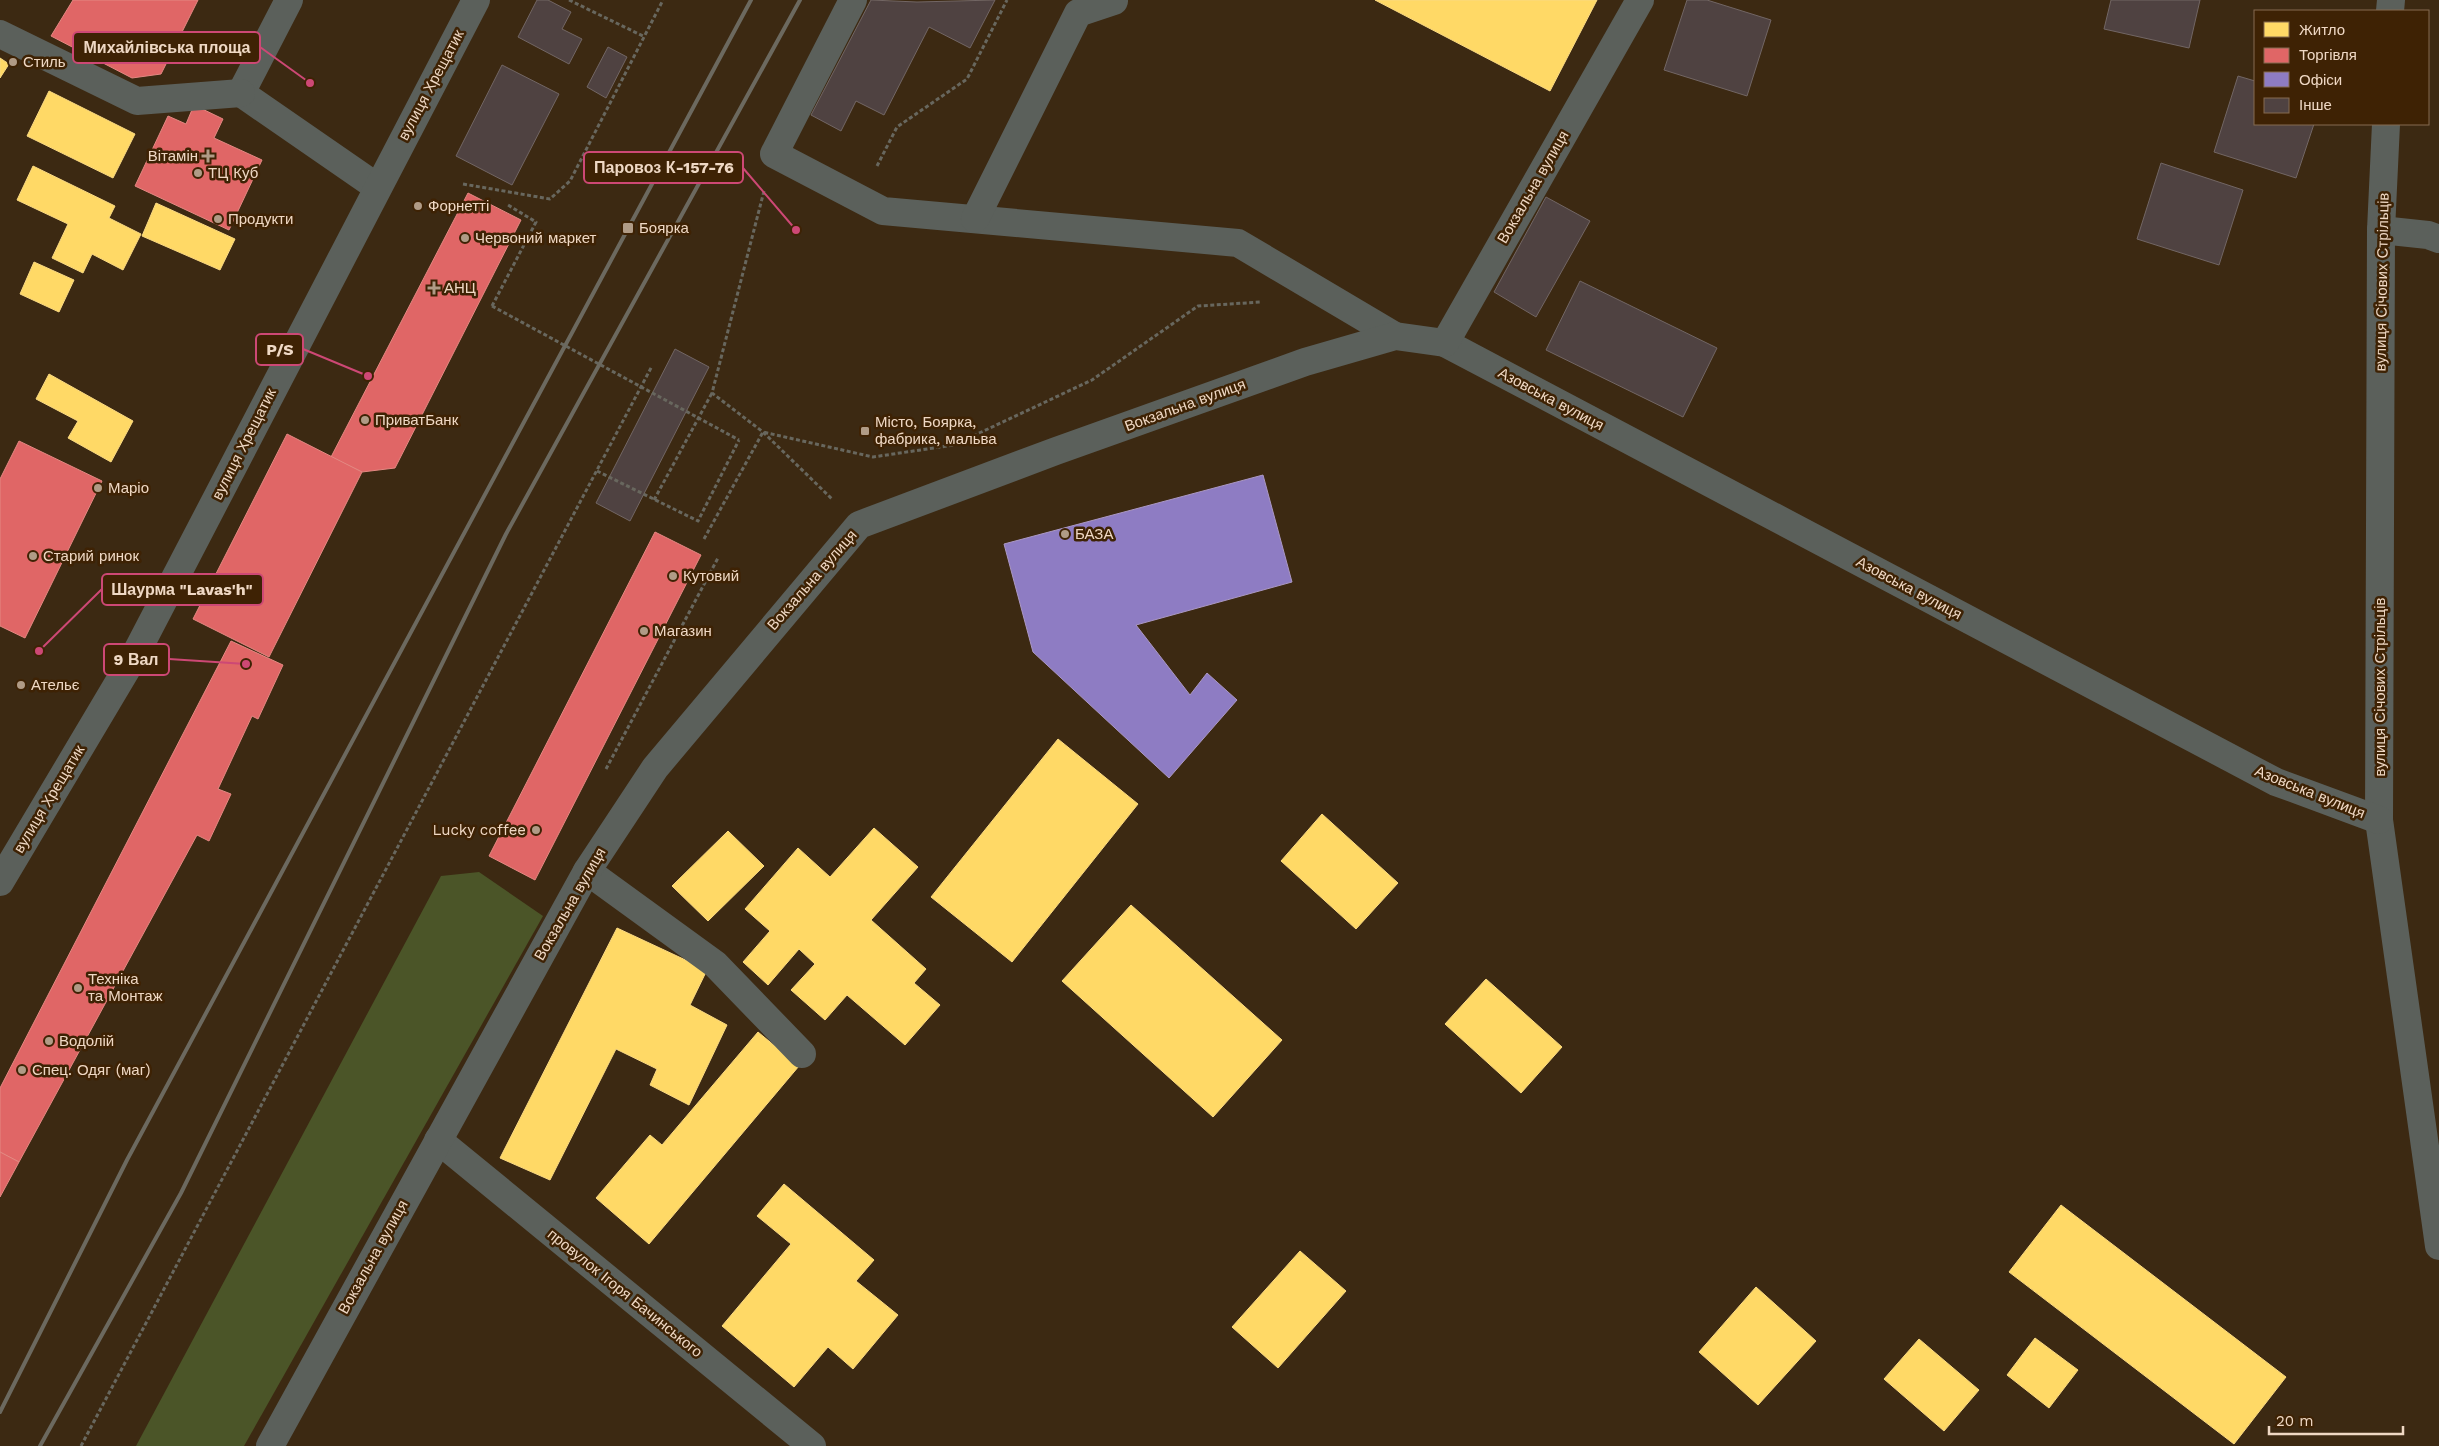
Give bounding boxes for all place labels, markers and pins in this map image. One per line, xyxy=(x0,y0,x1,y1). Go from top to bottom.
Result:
callout: Михайлівська площа xyxy=(73,32,260,63)
place label: Стиль xyxy=(23,53,66,71)
marker: Стиль xyxy=(7,56,19,68)
place label: Вітамін xyxy=(148,147,198,165)
marker: Вітамін xyxy=(202,150,214,162)
callout: Паровоз К-157-76 xyxy=(584,152,743,183)
place label: ТЦ Куб xyxy=(208,164,258,182)
marker: ТЦ Куб xyxy=(192,167,204,179)
place label: Форнетті xyxy=(428,197,489,215)
marker: Форнетті xyxy=(412,200,424,212)
place label: Продукти xyxy=(228,210,293,228)
marker: Продукти xyxy=(212,213,224,225)
place label: Боярка xyxy=(639,219,690,237)
marker: Боярка xyxy=(621,221,635,235)
place label: Червоний маркет xyxy=(475,229,597,247)
marker: Червоний маркет xyxy=(459,232,471,244)
place label: АНЦ xyxy=(444,279,476,297)
marker: АНЦ xyxy=(428,282,440,294)
callout: P/S xyxy=(256,334,303,365)
place label: ПриватБанк xyxy=(375,411,459,429)
place label: Місто, Боярка, фабрика, мальва xyxy=(875,413,997,448)
marker: ПриватБанк xyxy=(359,414,371,426)
marker: Місто, Боярка, фабрика, мальва xyxy=(859,425,871,437)
place label: Маріо xyxy=(108,479,149,497)
marker: Маріо xyxy=(92,482,104,494)
place label: БАЗА xyxy=(1075,525,1113,543)
marker: БАЗА xyxy=(1059,528,1071,540)
place label: Старий ринок xyxy=(43,547,139,565)
marker: Старий ринок xyxy=(27,550,39,562)
place label: Кутовий xyxy=(683,567,739,585)
marker: Кутовий xyxy=(667,570,679,582)
callout: Шаурма "Lavas'h" xyxy=(102,574,263,605)
place label: Магазин xyxy=(654,622,712,640)
marker: Магазин xyxy=(638,625,650,637)
callout: 9 Вал xyxy=(104,644,169,675)
place label: Ательє xyxy=(31,676,80,694)
marker: Ательє xyxy=(15,679,27,691)
place label: Lucky coffee xyxy=(432,821,526,839)
marker: Lucky coffee xyxy=(530,824,542,836)
place label: Техніка та Монтаж xyxy=(88,970,163,1005)
marker: Техніка та Монтаж xyxy=(72,982,84,994)
place label: Водолій xyxy=(59,1032,114,1050)
marker: Водолій xyxy=(43,1035,55,1047)
place label: Спец. Одяг (маг) xyxy=(32,1061,150,1079)
marker: Спец. Одяг (маг) xyxy=(16,1064,28,1076)

